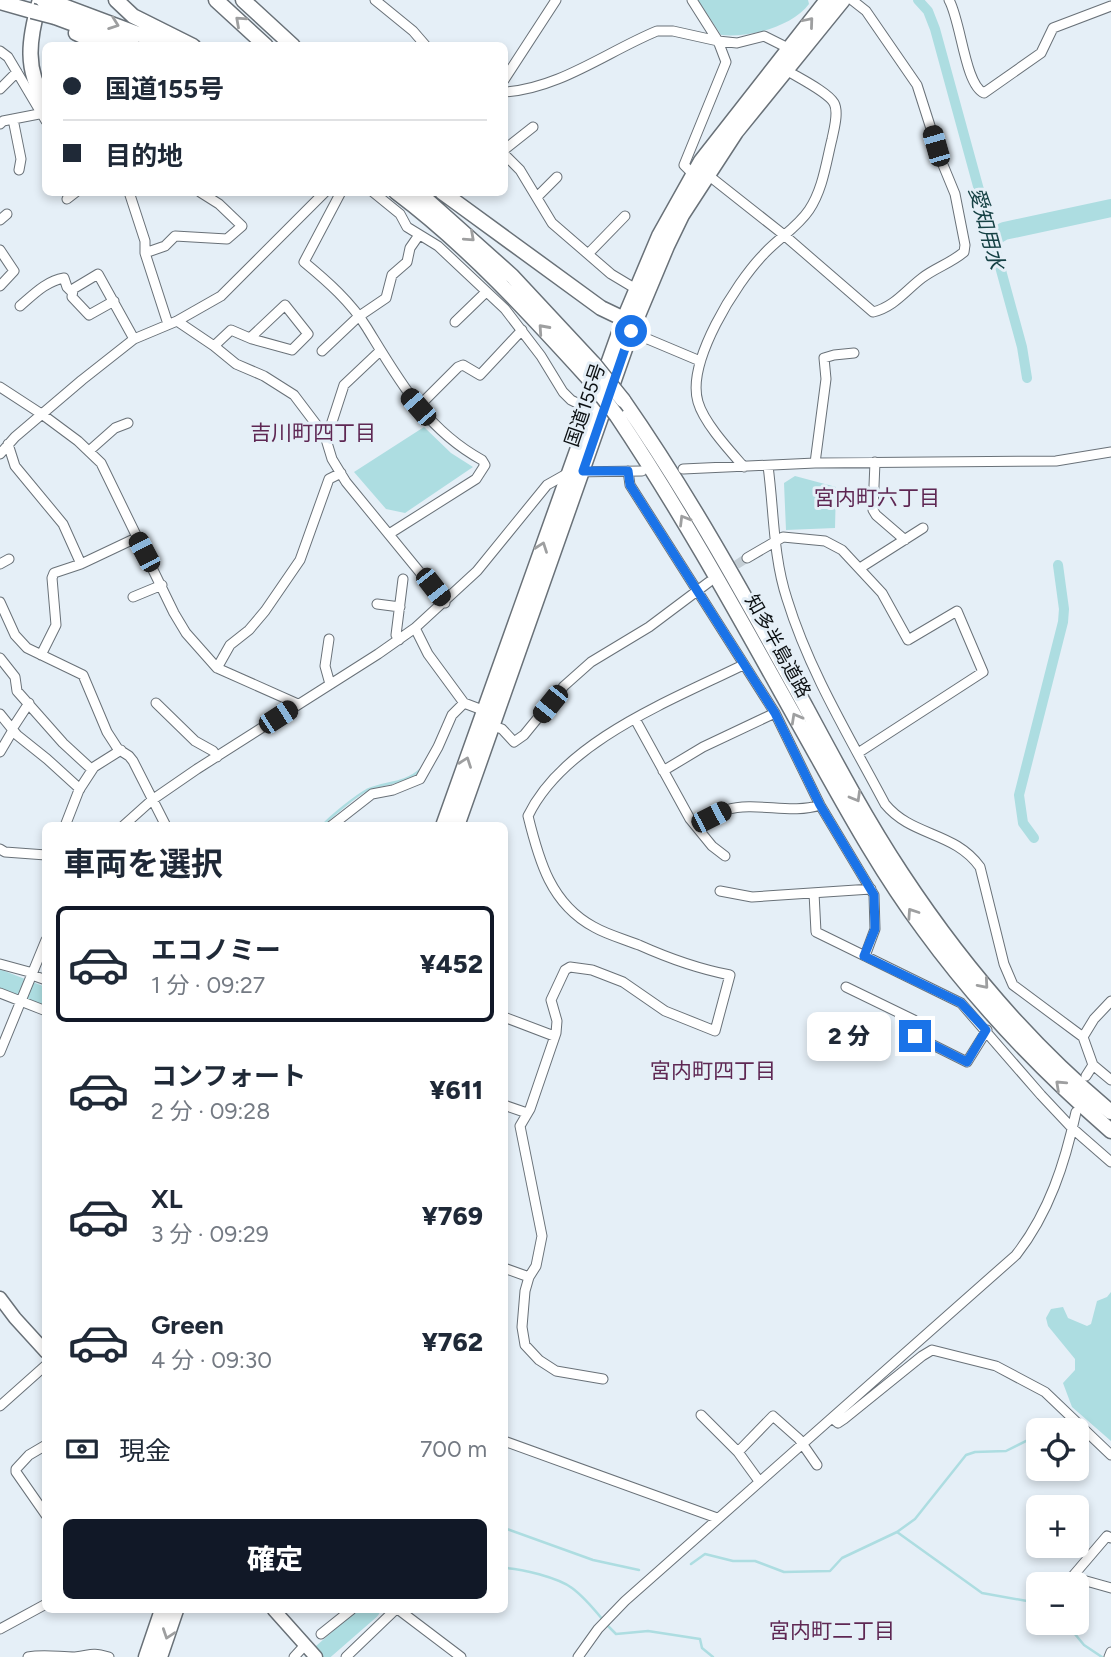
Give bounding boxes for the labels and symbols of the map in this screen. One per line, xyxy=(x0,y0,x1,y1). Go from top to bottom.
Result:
one-way arrow xyxy=(108,15,120,29)
one-way arrow xyxy=(235,17,248,30)
one-way arrow xyxy=(801,17,813,30)
car xyxy=(921,123,952,169)
water label: 愛知用水 xyxy=(964,184,1010,274)
one-way arrow xyxy=(462,228,475,241)
route start xyxy=(615,315,647,347)
one-way arrow xyxy=(539,324,551,337)
street label: 国道155号 xyxy=(560,360,610,450)
car xyxy=(397,384,440,430)
district label: 吉川町四丁目 xyxy=(250,420,376,445)
district label: 宮内町六丁目 xyxy=(814,485,940,510)
one-way arrow xyxy=(679,515,692,528)
car xyxy=(125,529,164,575)
one-way arrow xyxy=(534,542,548,554)
car xyxy=(412,564,455,610)
street label: 知多半島道路 xyxy=(740,591,816,701)
car xyxy=(529,681,572,727)
car xyxy=(255,697,302,737)
one-way arrow xyxy=(791,713,804,725)
one-way arrow xyxy=(458,756,472,768)
one-way arrow xyxy=(847,789,860,802)
car xyxy=(688,798,735,836)
one-way arrow xyxy=(907,908,920,921)
one-way arrow xyxy=(976,976,988,989)
callout: 2 分 xyxy=(806,1012,890,1060)
route end xyxy=(899,1020,931,1052)
district label: 宮内町四丁目 xyxy=(650,1058,776,1083)
one-way arrow xyxy=(1056,1081,1069,1094)
district label: 宮内町二丁目 xyxy=(769,1618,895,1643)
one-way arrow xyxy=(162,1627,176,1639)

